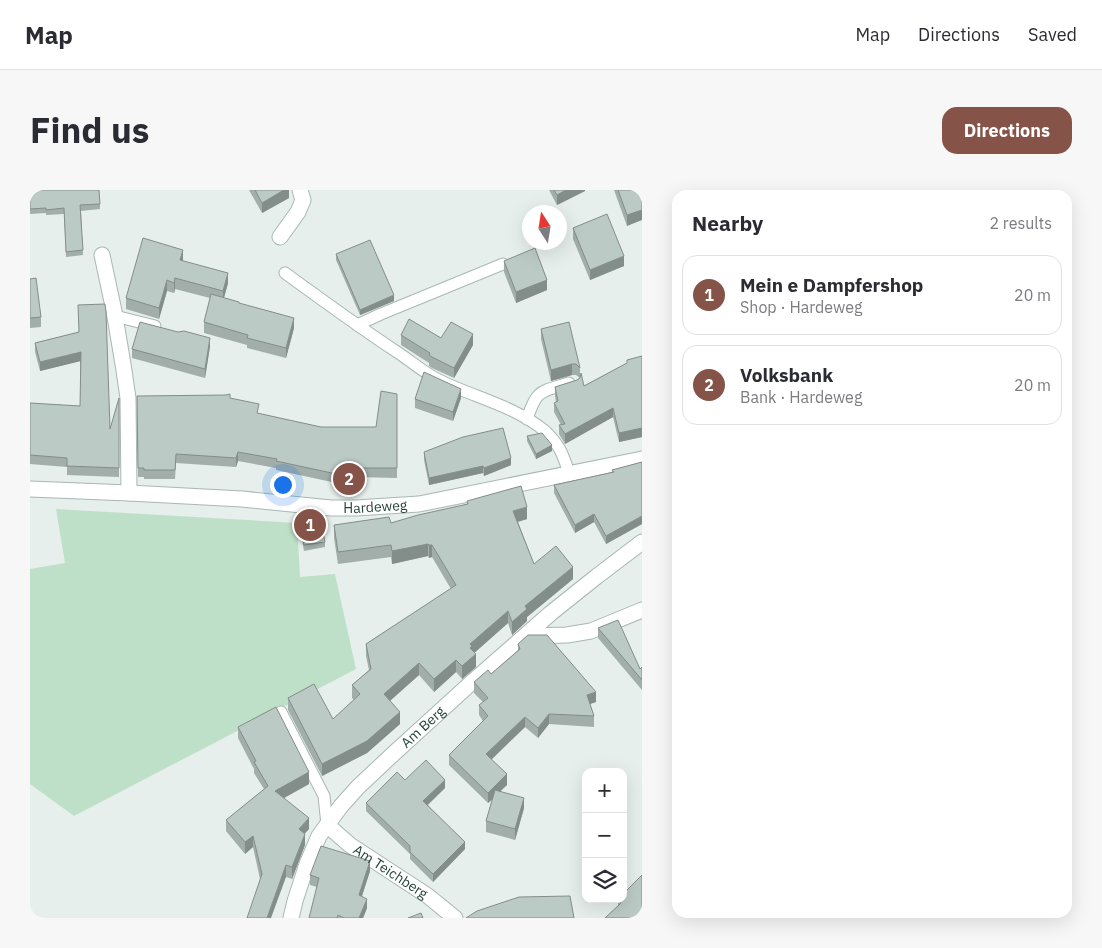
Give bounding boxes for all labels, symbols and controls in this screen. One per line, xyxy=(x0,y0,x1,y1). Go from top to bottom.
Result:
text: Map xyxy=(25,19,73,51)
text: Map xyxy=(855,23,890,46)
text: Directions xyxy=(918,23,1000,46)
text: Saved xyxy=(1028,23,1077,46)
text: Find us xyxy=(30,107,149,153)
button: Directions xyxy=(942,107,1072,154)
north arrow xyxy=(522,205,567,250)
text: Nearby xyxy=(692,209,763,237)
text: 2 results xyxy=(989,213,1052,233)
text: Mein e Dampfershop xyxy=(740,273,923,297)
text: 1 xyxy=(704,285,714,305)
text: 20 m xyxy=(1014,285,1051,305)
text: Shop · Hardeweg xyxy=(740,297,862,317)
text: Volksbank xyxy=(740,363,833,387)
text: 2 xyxy=(704,375,714,395)
text: 20 m xyxy=(1014,375,1051,395)
text: Bank · Hardeweg xyxy=(740,387,862,407)
pin: 2 xyxy=(333,460,365,498)
your location xyxy=(270,472,296,498)
street label: Hardeweg xyxy=(343,496,408,517)
pin: 1 xyxy=(294,506,326,544)
street label: Am Berg xyxy=(397,702,449,752)
map controls xyxy=(582,768,627,903)
button: + xyxy=(582,768,627,813)
button: − xyxy=(582,813,627,858)
street label: Am Teichberg xyxy=(350,841,432,903)
button: layers xyxy=(582,858,627,903)

